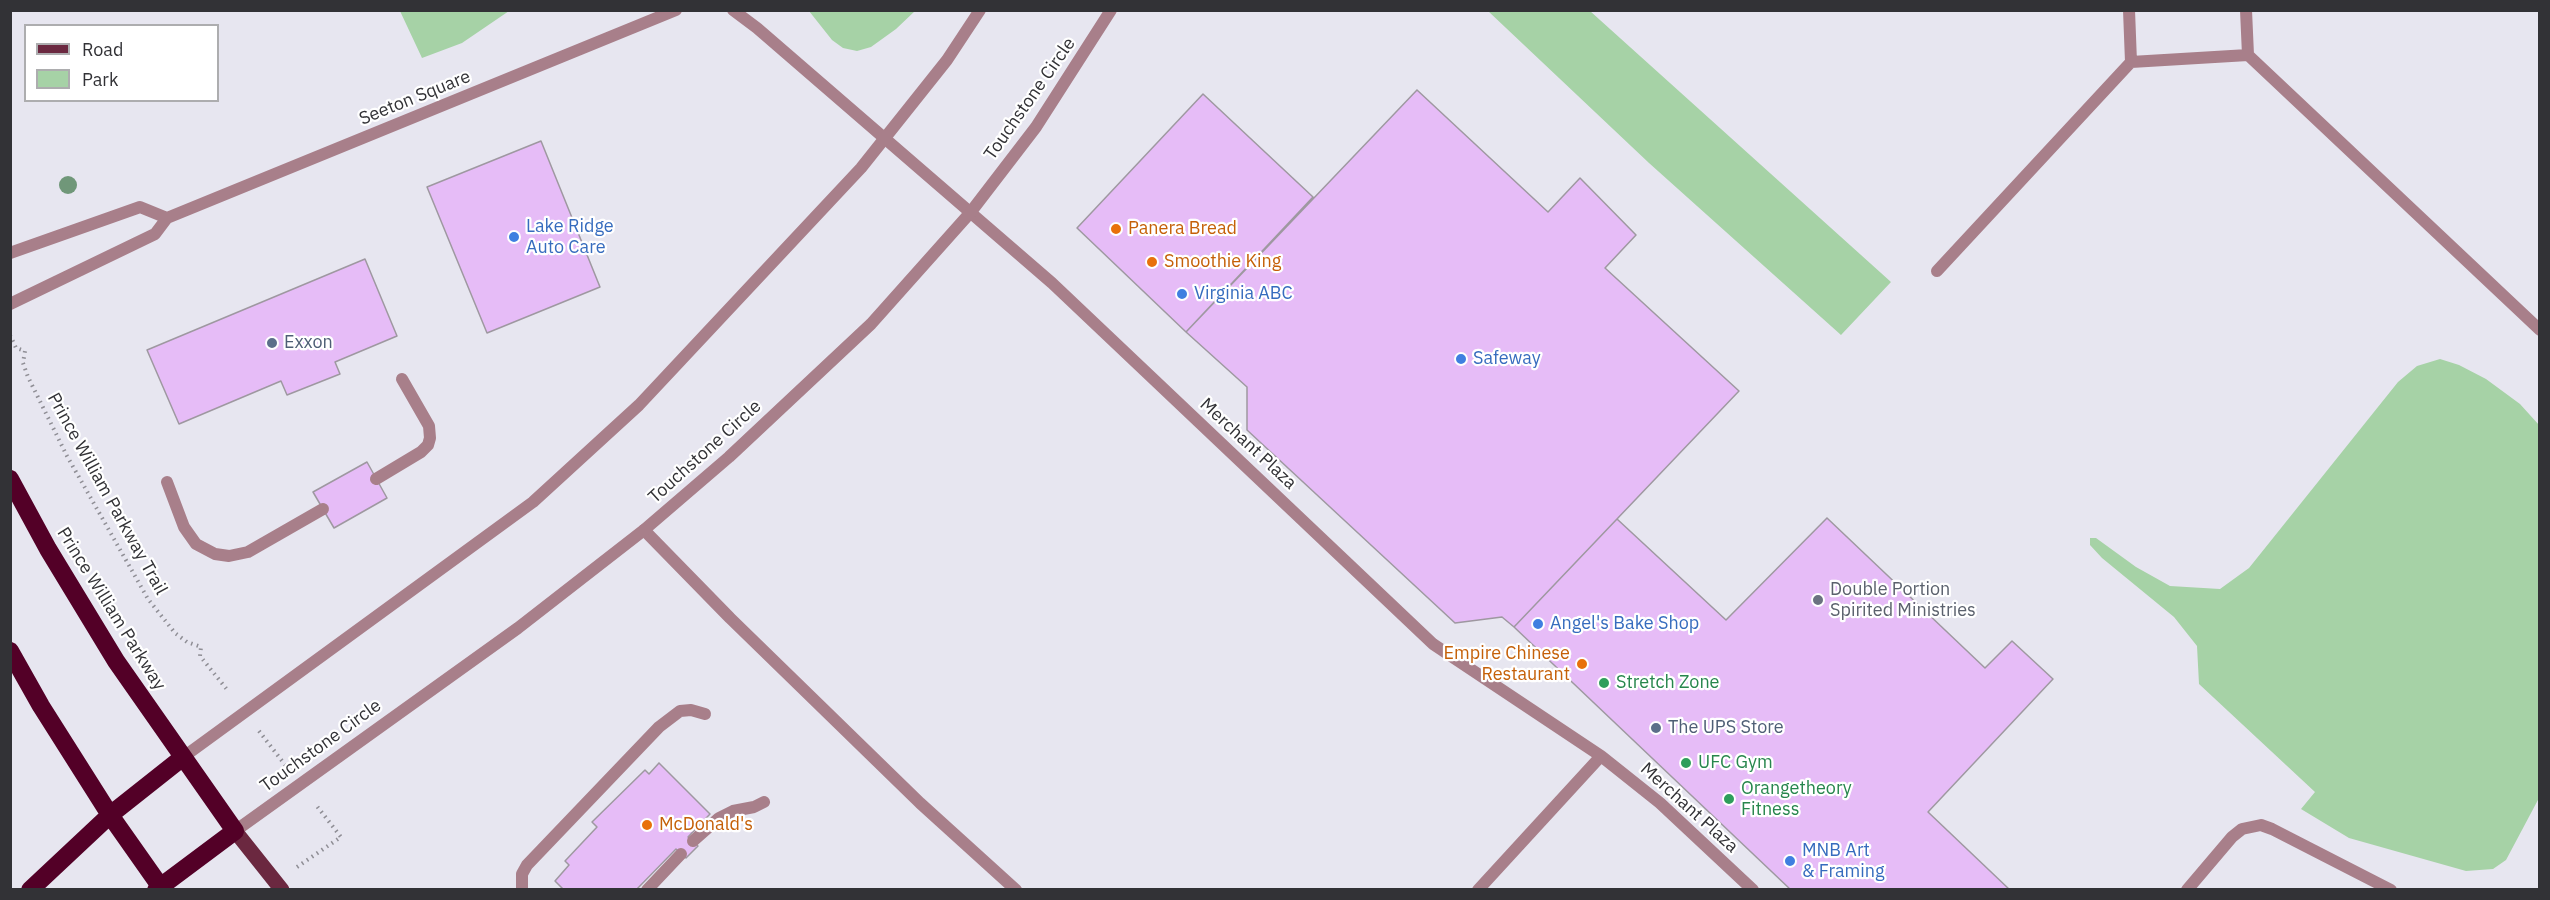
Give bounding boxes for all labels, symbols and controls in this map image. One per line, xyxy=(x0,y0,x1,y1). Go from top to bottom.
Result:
legend xyxy=(24,24,219,102)
street label: Touchstone Circle xyxy=(980,34,1080,164)
text: Road xyxy=(82,38,123,61)
street label: Seeton Square xyxy=(356,66,474,130)
text: Park xyxy=(82,68,118,91)
place label: Lake Ridge Auto Care xyxy=(526,216,614,258)
place label: Panera Bread xyxy=(1128,218,1237,240)
marker: Panera Bread xyxy=(1109,222,1123,236)
marker: Lake Ridge Auto Care xyxy=(507,230,521,244)
place label: Smoothie King xyxy=(1164,251,1281,273)
marker: Smoothie King xyxy=(1145,255,1159,269)
place label: Virginia ABC xyxy=(1194,283,1293,305)
marker: Virginia ABC xyxy=(1175,287,1189,301)
place label: Exxon xyxy=(284,332,333,354)
marker: Exxon xyxy=(265,336,279,350)
place label: Safeway xyxy=(1473,348,1541,370)
marker: Safeway xyxy=(1454,352,1468,366)
street label: Prince William Parkway Trail xyxy=(42,389,172,599)
street label: Merchant Plaza xyxy=(1195,394,1301,494)
street label: Touchstone Circle xyxy=(644,396,766,508)
street label: Prince William Parkway xyxy=(52,524,170,694)
place label: Double Portion Spirited Ministries xyxy=(1830,579,1976,622)
marker: Double Portion Spirited Ministries xyxy=(1811,593,1825,607)
place label: Angel's Bake Shop xyxy=(1550,613,1699,635)
marker: Angel's Bake Shop xyxy=(1531,617,1545,631)
place label: Empire Chinese Restaurant xyxy=(1444,643,1570,686)
marker: Empire Chinese Restaurant xyxy=(1575,657,1589,671)
place label: Stretch Zone xyxy=(1616,672,1719,694)
marker: Stretch Zone xyxy=(1597,676,1611,690)
street label: Touchstone Circle xyxy=(256,695,386,797)
place label: The UPS Store xyxy=(1668,717,1784,739)
marker: The UPS Store xyxy=(1649,721,1663,735)
place label: UFC Gym xyxy=(1698,752,1773,774)
marker: UFC Gym xyxy=(1679,756,1693,770)
street label: Merchant Plaza xyxy=(1636,758,1742,858)
place label: Orangetheory Fitness xyxy=(1741,778,1852,820)
marker: Orangetheory Fitness xyxy=(1722,792,1736,806)
place label: McDonald's xyxy=(659,814,753,836)
marker: McDonald's xyxy=(640,818,654,832)
place label: MNB Art & Framing xyxy=(1802,840,1885,882)
marker: MNB Art & Framing xyxy=(1783,854,1797,868)

